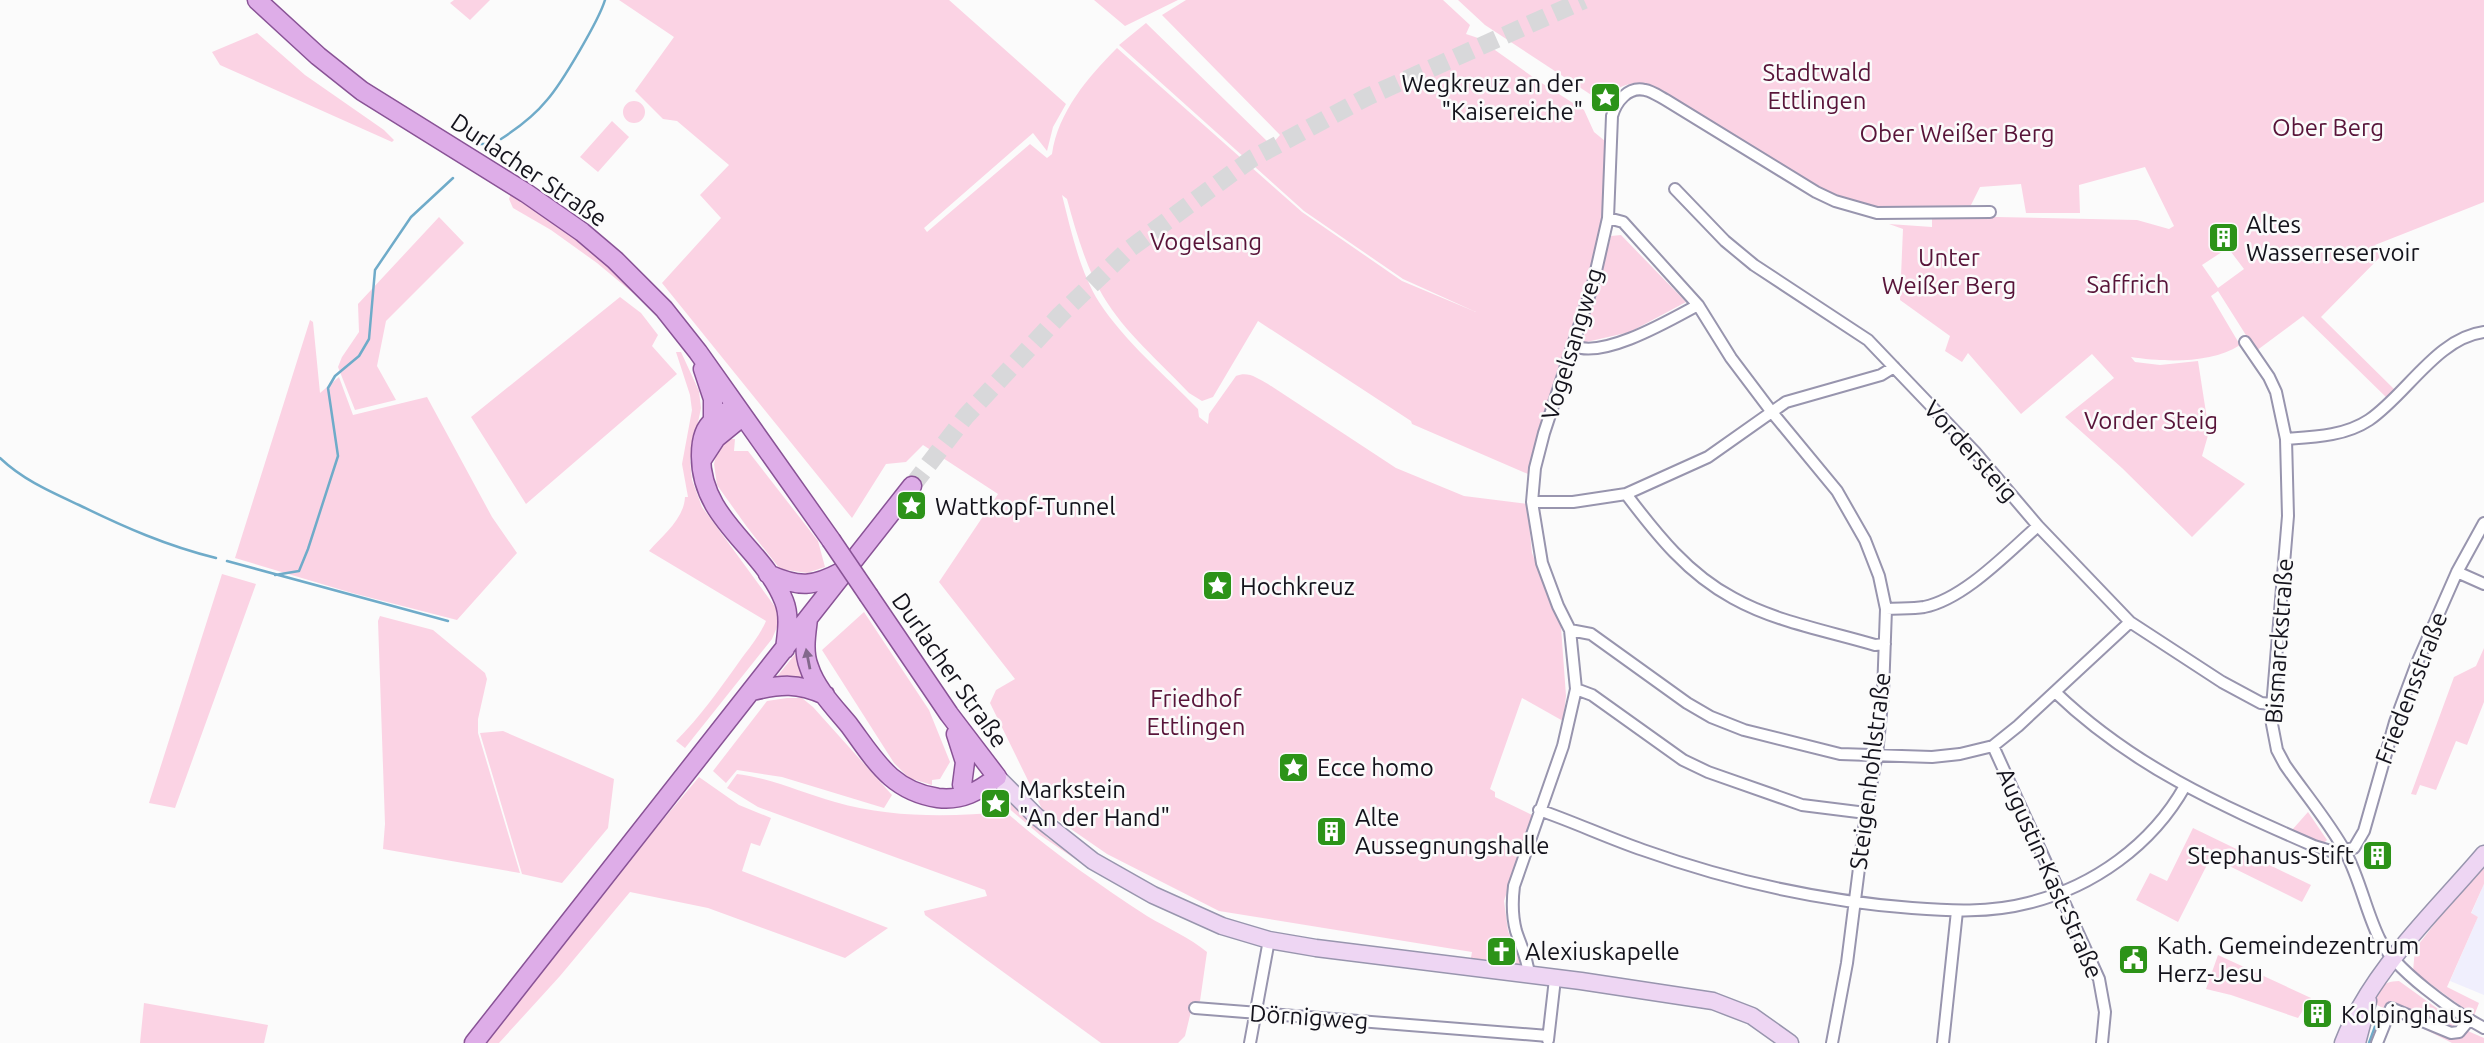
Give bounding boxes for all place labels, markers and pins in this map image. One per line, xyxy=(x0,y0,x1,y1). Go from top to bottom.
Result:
place label: Wegkreuz an der "Kaisereiche" xyxy=(1402,70,1583,125)
place icon: Wegkreuz an der "Kaisereiche" xyxy=(1589,80,1623,114)
place label: Altes Wasserreservoir xyxy=(2246,211,2419,266)
building icon: Altes Wasserreservoir xyxy=(2206,221,2240,255)
place icon: Wattkopf-Tunnel xyxy=(895,489,929,523)
place label: Wattkopf-Tunnel xyxy=(935,493,1116,520)
place icon: Hochkreuz xyxy=(1200,569,1234,603)
place label: Hochkreuz xyxy=(1240,573,1355,600)
place icon: Ecce homo xyxy=(1277,750,1311,784)
place label: Ecce homo xyxy=(1317,754,1434,781)
place label: Markstein "An der Hand" xyxy=(1019,776,1170,831)
place icon: Markstein "An der Hand" xyxy=(979,786,1013,820)
place label: Alte Aussegnungshalle xyxy=(1355,804,1549,859)
building icon: Alte Aussegnungshalle xyxy=(1315,814,1349,848)
building icon: Stephanus-Stift xyxy=(2360,838,2394,872)
place label: Stephanus-Stift xyxy=(2188,842,2355,869)
place label: Kath. Gemeindezentrum Herz-Jesu xyxy=(2157,932,2419,987)
church icon: Alexiuskapelle xyxy=(1485,934,1519,968)
place label: Alexiuskapelle xyxy=(1525,938,1680,965)
public building icon: Kath. Gemeindezentrum Herz-Jesu xyxy=(2117,942,2151,976)
building icon: Kolpinghaus xyxy=(2301,997,2335,1031)
place label: Kolpinghaus xyxy=(2341,1001,2473,1028)

